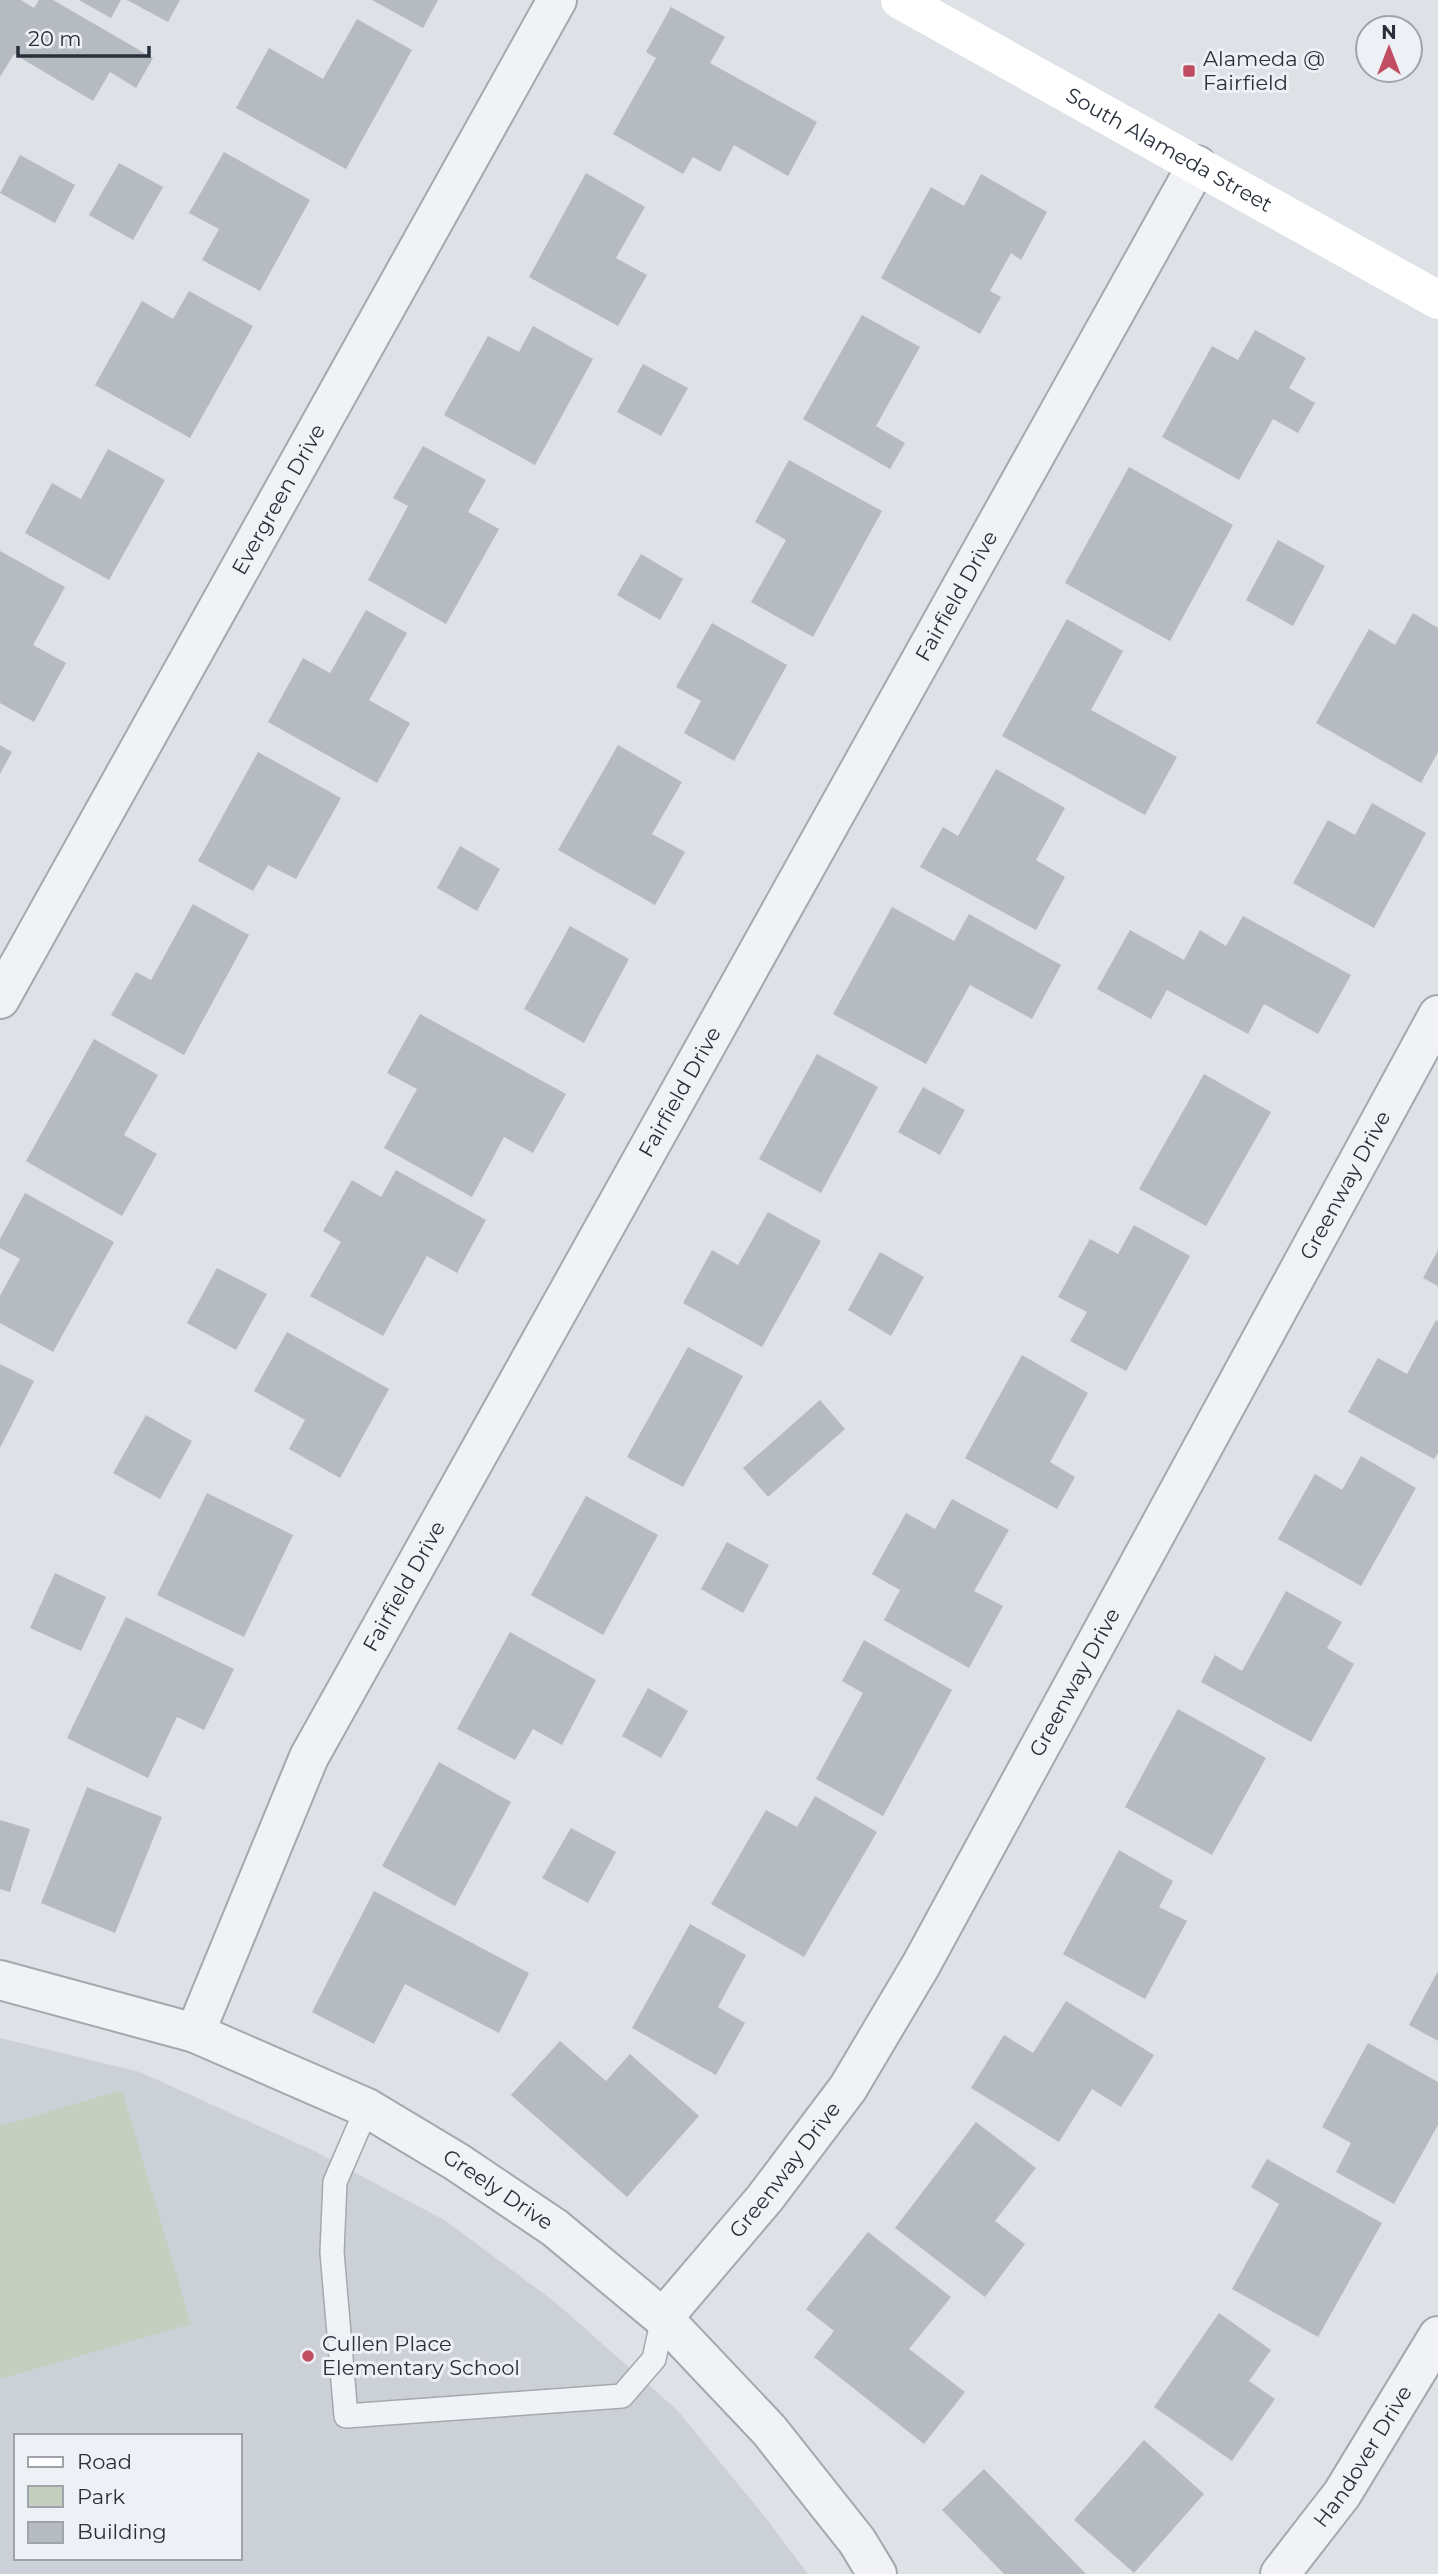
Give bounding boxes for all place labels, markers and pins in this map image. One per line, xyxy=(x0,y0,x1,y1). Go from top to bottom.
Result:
place label: Alameda @ Fairfield xyxy=(1203,46,1325,95)
marker: Alameda @ Fairfield xyxy=(1181,63,1197,79)
place label: Cullen Place Elementary School xyxy=(322,2331,520,2380)
marker: Cullen Place Elementary School xyxy=(300,2348,316,2364)

